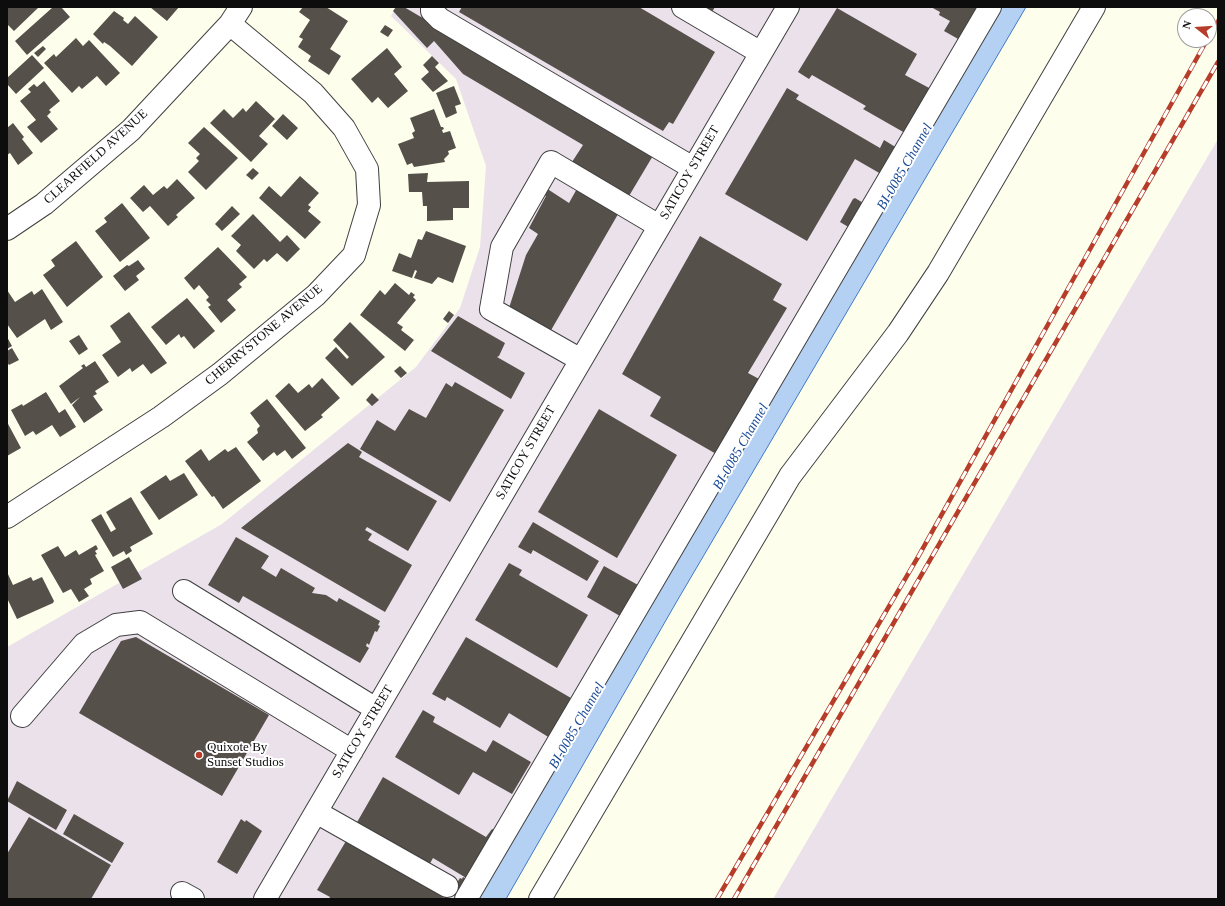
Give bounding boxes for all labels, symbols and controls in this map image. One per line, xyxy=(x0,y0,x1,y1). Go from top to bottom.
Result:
north arrow xyxy=(1177,8,1217,48)
text: N xyxy=(1180,19,1193,30)
street label: CLEARFIELD AVENUE xyxy=(41,106,151,208)
water label: BI-0085 Channel xyxy=(874,121,936,213)
street label: SATICOY STREET xyxy=(657,123,723,223)
street label: CHERRYSTONE AVENUE xyxy=(202,281,326,389)
water label: BI-0085 Channel xyxy=(710,401,772,493)
street label: SATICOY STREET xyxy=(493,403,559,503)
water label: BI-0085 Channel xyxy=(546,680,608,772)
street label: SATICOY STREET xyxy=(329,683,397,781)
place label: Quixote By Sunset Studios xyxy=(207,740,284,771)
marker: Quixote By Sunset Studios xyxy=(194,750,204,760)

